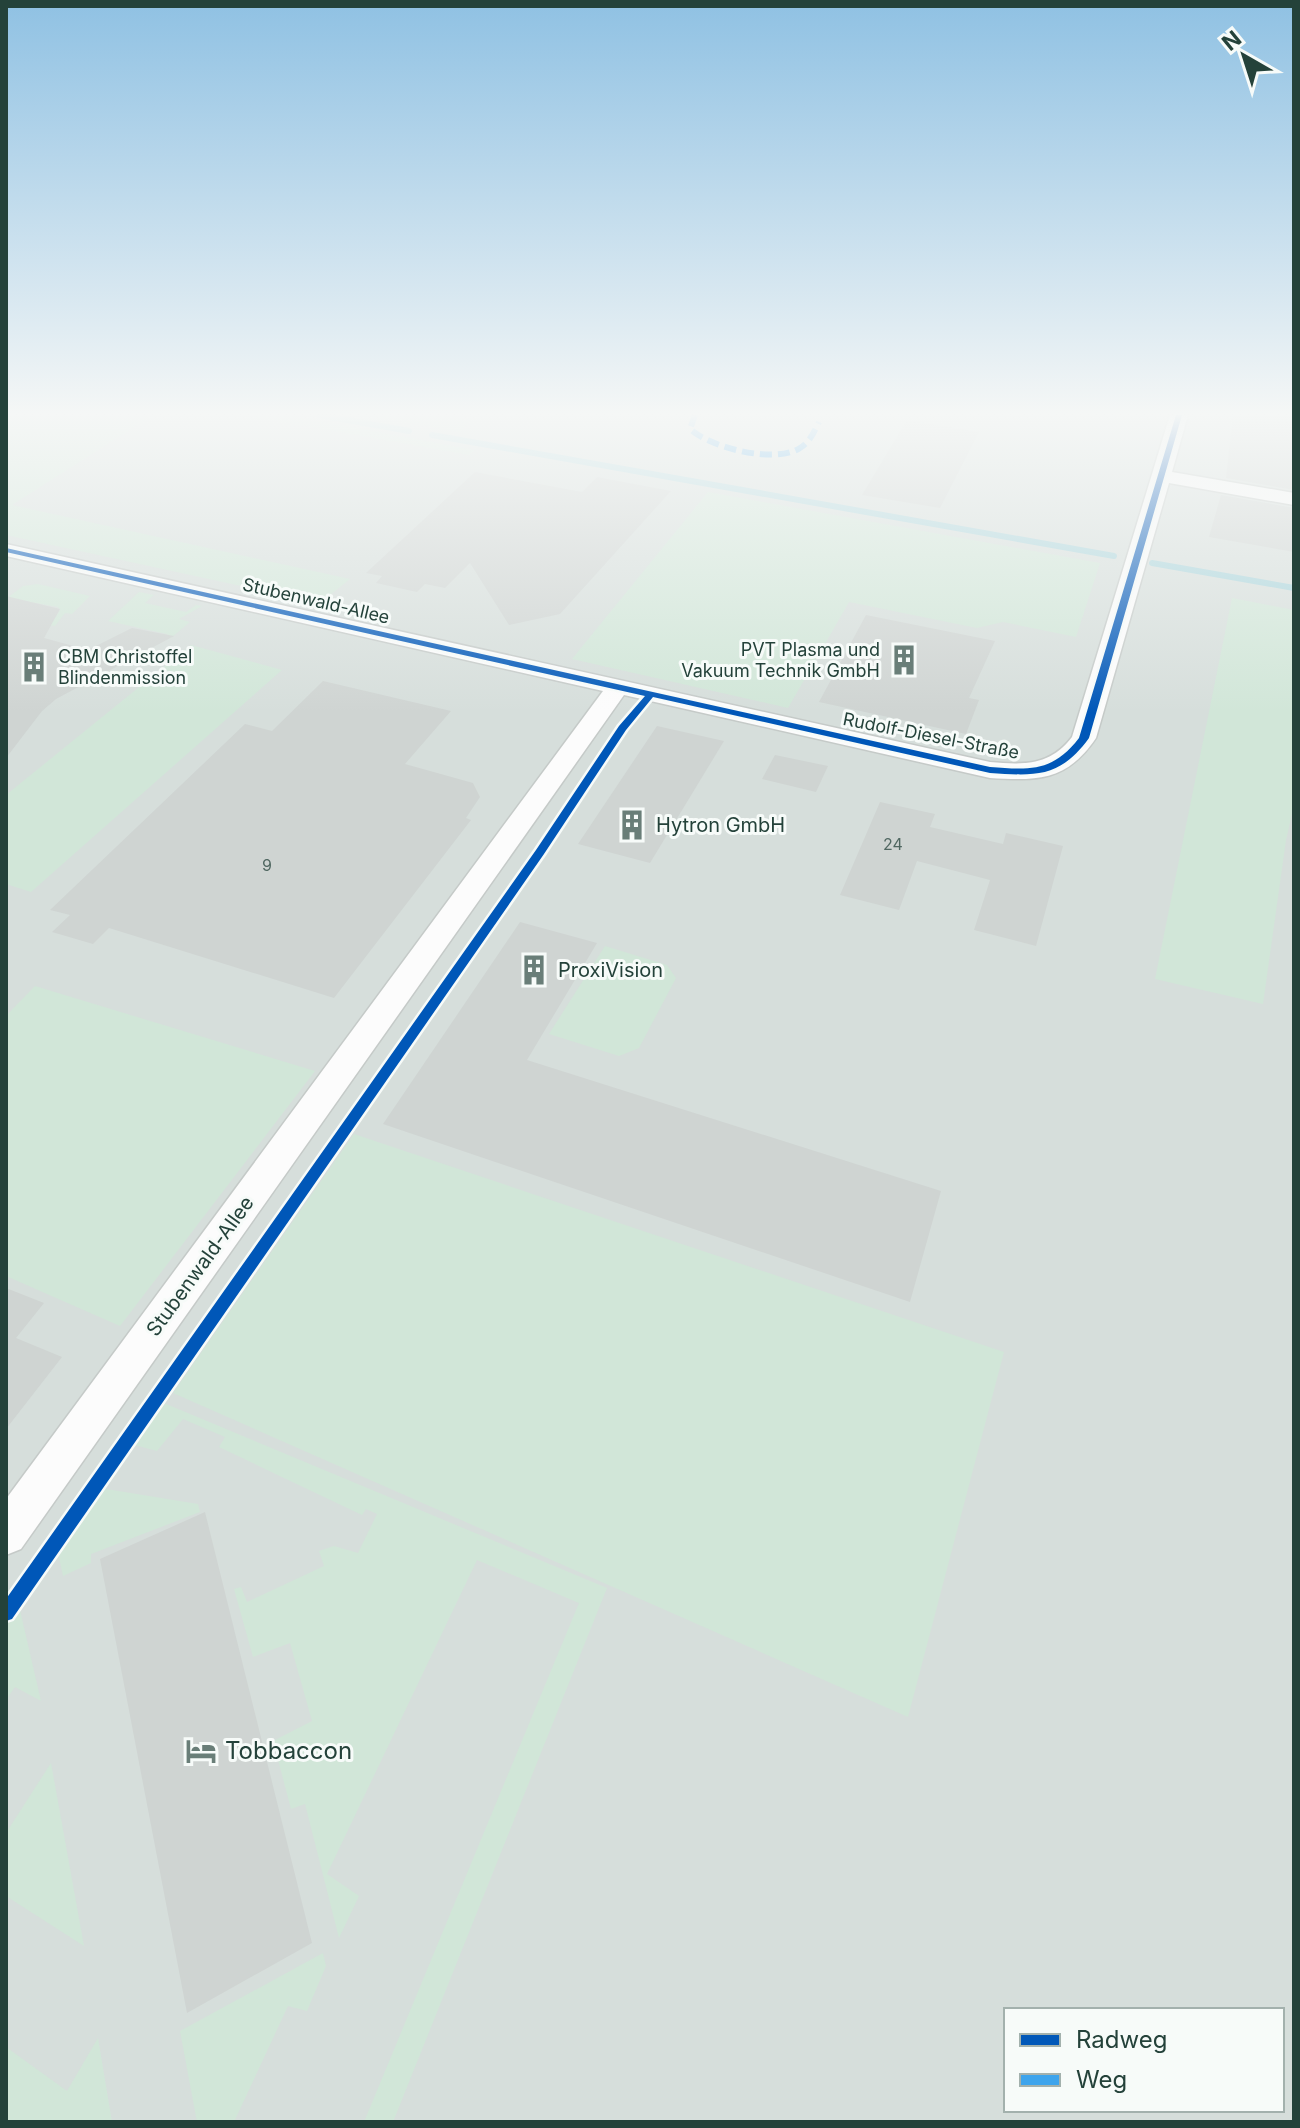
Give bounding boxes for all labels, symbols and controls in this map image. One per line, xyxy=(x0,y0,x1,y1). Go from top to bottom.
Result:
north arrow xyxy=(1204,16,1284,96)
text: N xyxy=(1217,25,1246,56)
street label: Stubenwald-Allee xyxy=(241,573,392,628)
place label: PVT Plasma und Vakuum Technik GmbH xyxy=(681,639,880,681)
building icon: PVT Plasma und Vakuum Technik GmbH xyxy=(887,643,921,677)
place label: CBM Christoffel Blindenmission xyxy=(58,646,192,688)
building icon: CBM Christoffel Blindenmission xyxy=(17,650,51,684)
street label: Rudolf-Diesel-Straße xyxy=(841,708,1021,763)
building icon: Hytron GmbH xyxy=(615,808,649,842)
place label: Hytron GmbH xyxy=(656,813,785,837)
house number: 24 xyxy=(883,834,903,854)
house number: 9 xyxy=(262,855,272,875)
building icon: ProxiVision xyxy=(517,953,551,987)
place label: ProxiVision xyxy=(558,958,663,982)
street label: Stubenwald-Allee xyxy=(141,1191,259,1341)
hotel icon: Tobbaccon xyxy=(184,1734,218,1768)
place label: Tobbaccon xyxy=(225,1736,352,1765)
legend xyxy=(1004,2008,1284,2112)
text: Radweg xyxy=(1076,2025,1167,2054)
text: Weg xyxy=(1076,2065,1127,2094)

